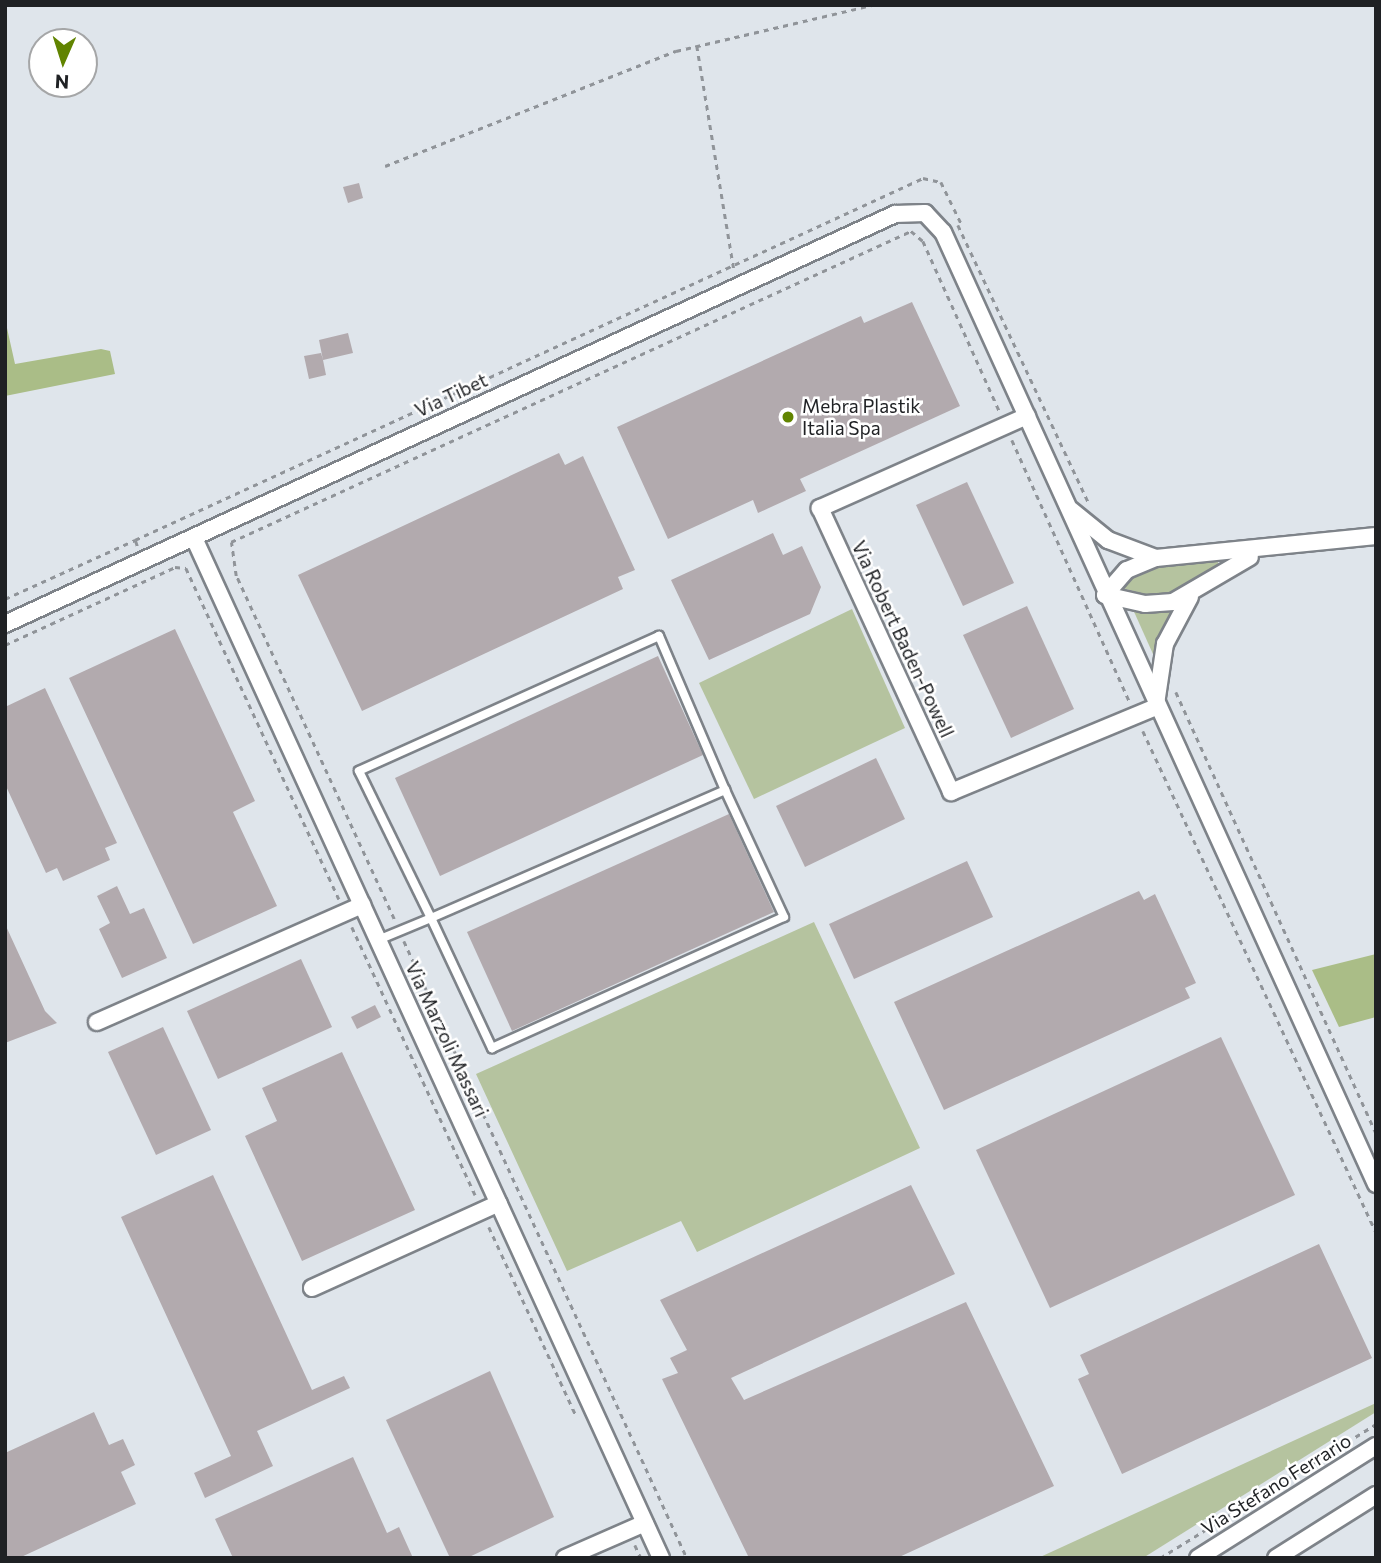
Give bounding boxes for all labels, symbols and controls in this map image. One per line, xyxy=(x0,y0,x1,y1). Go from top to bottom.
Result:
north arrow xyxy=(28,28,98,98)
text: N xyxy=(54,71,70,94)
street label: Via Tibet xyxy=(411,368,491,422)
place label: Mebra Plastik Italia Spa xyxy=(802,395,921,439)
marker: Mebra Plastik Italia Spa xyxy=(780,409,796,425)
street label: Via Robert Baden-Powell xyxy=(847,537,959,741)
street label: Via Marzoli Massari xyxy=(401,958,493,1120)
street label: Via Stefano Ferrario xyxy=(1197,1429,1355,1539)

